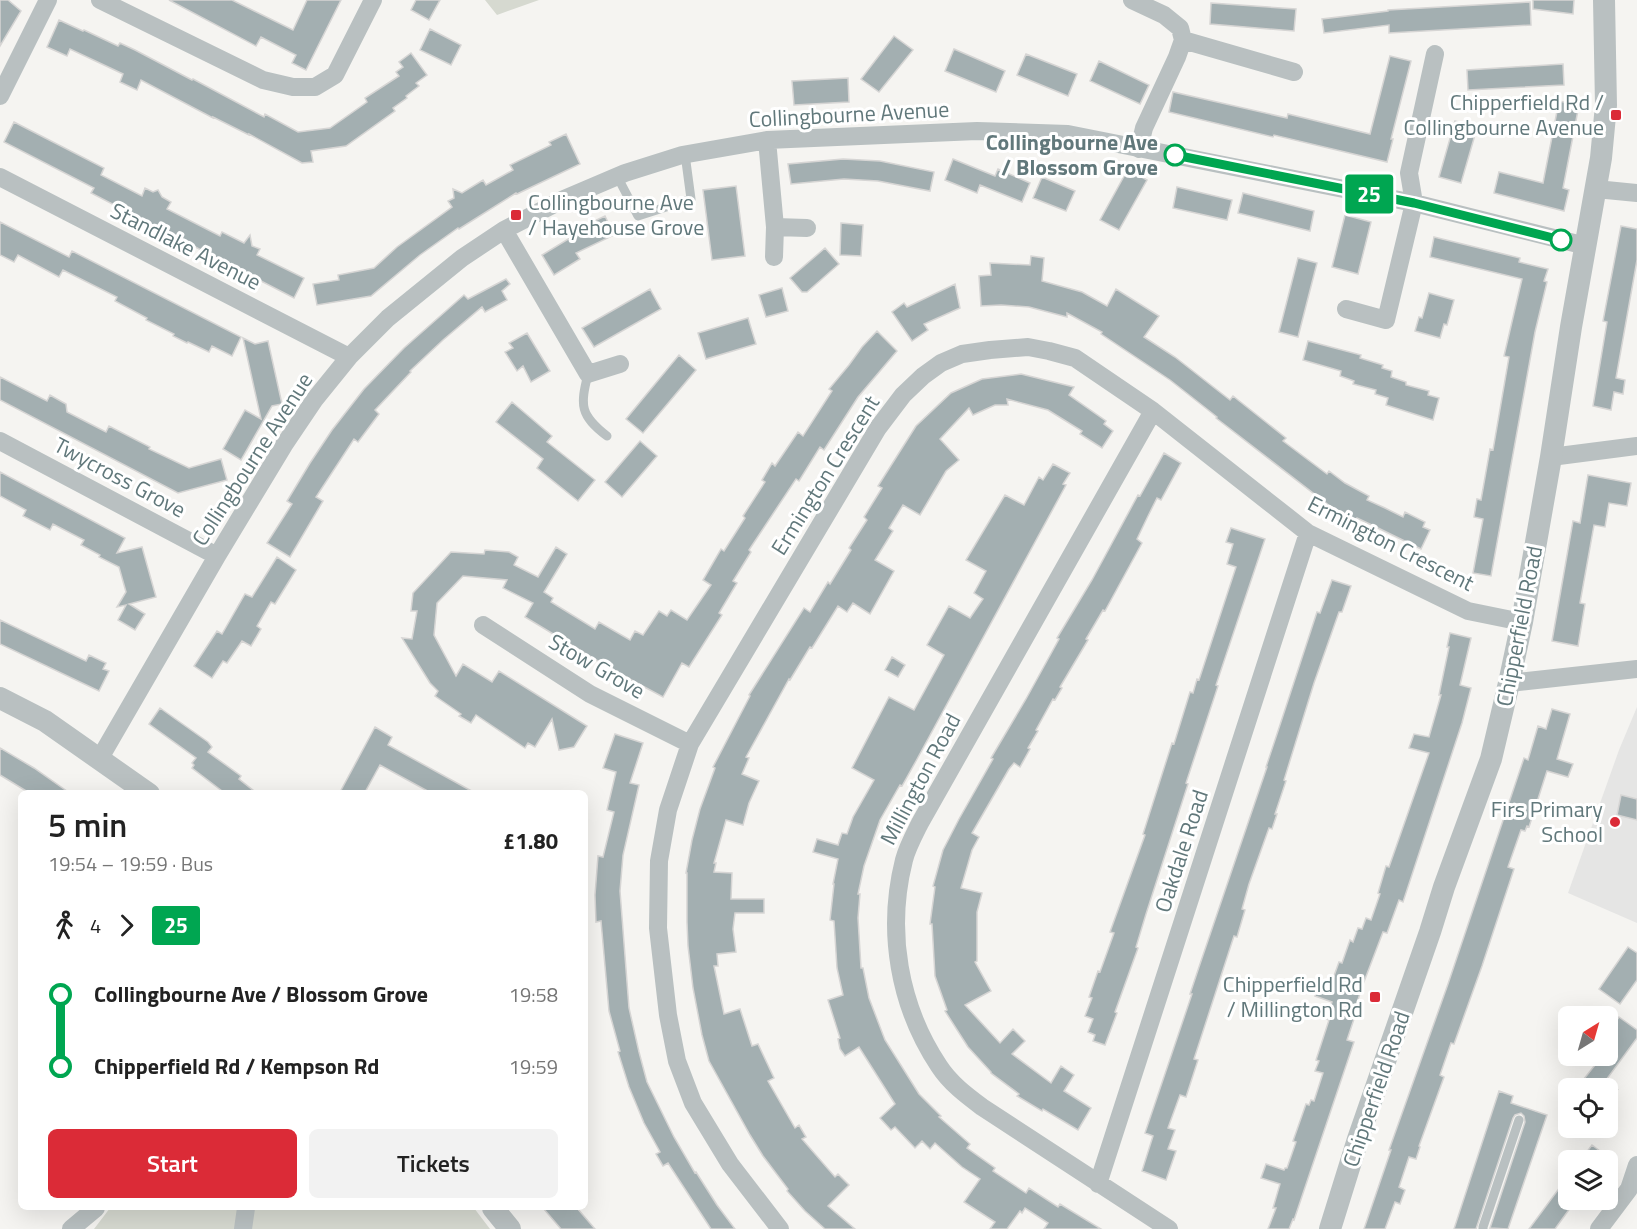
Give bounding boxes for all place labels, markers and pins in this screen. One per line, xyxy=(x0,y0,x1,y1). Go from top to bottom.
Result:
place label: Chipperfield Rd / Collingbourne Avenue xyxy=(1403,85,1604,144)
marker: Chipperfield Rd / Collingbourne Avenue xyxy=(1609,108,1623,122)
place label: Collingbourne Ave / Blossom Grove xyxy=(986,125,1158,184)
marker: Collingbourne Ave / Blossom Grove xyxy=(1164,144,1186,166)
place label: Collingbourne Ave / Hayehouse Grove xyxy=(528,185,704,244)
marker: Collingbourne Ave / Hayehouse Grove xyxy=(509,208,523,222)
unlabelled marker xyxy=(1550,229,1572,251)
place label: Firs Primary School xyxy=(1491,792,1603,851)
marker: Firs Primary School xyxy=(1608,815,1622,829)
place label: Chipperfield Rd / Millington Rd xyxy=(1223,967,1363,1026)
marker: Chipperfield Rd / Millington Rd xyxy=(1368,990,1382,1004)

